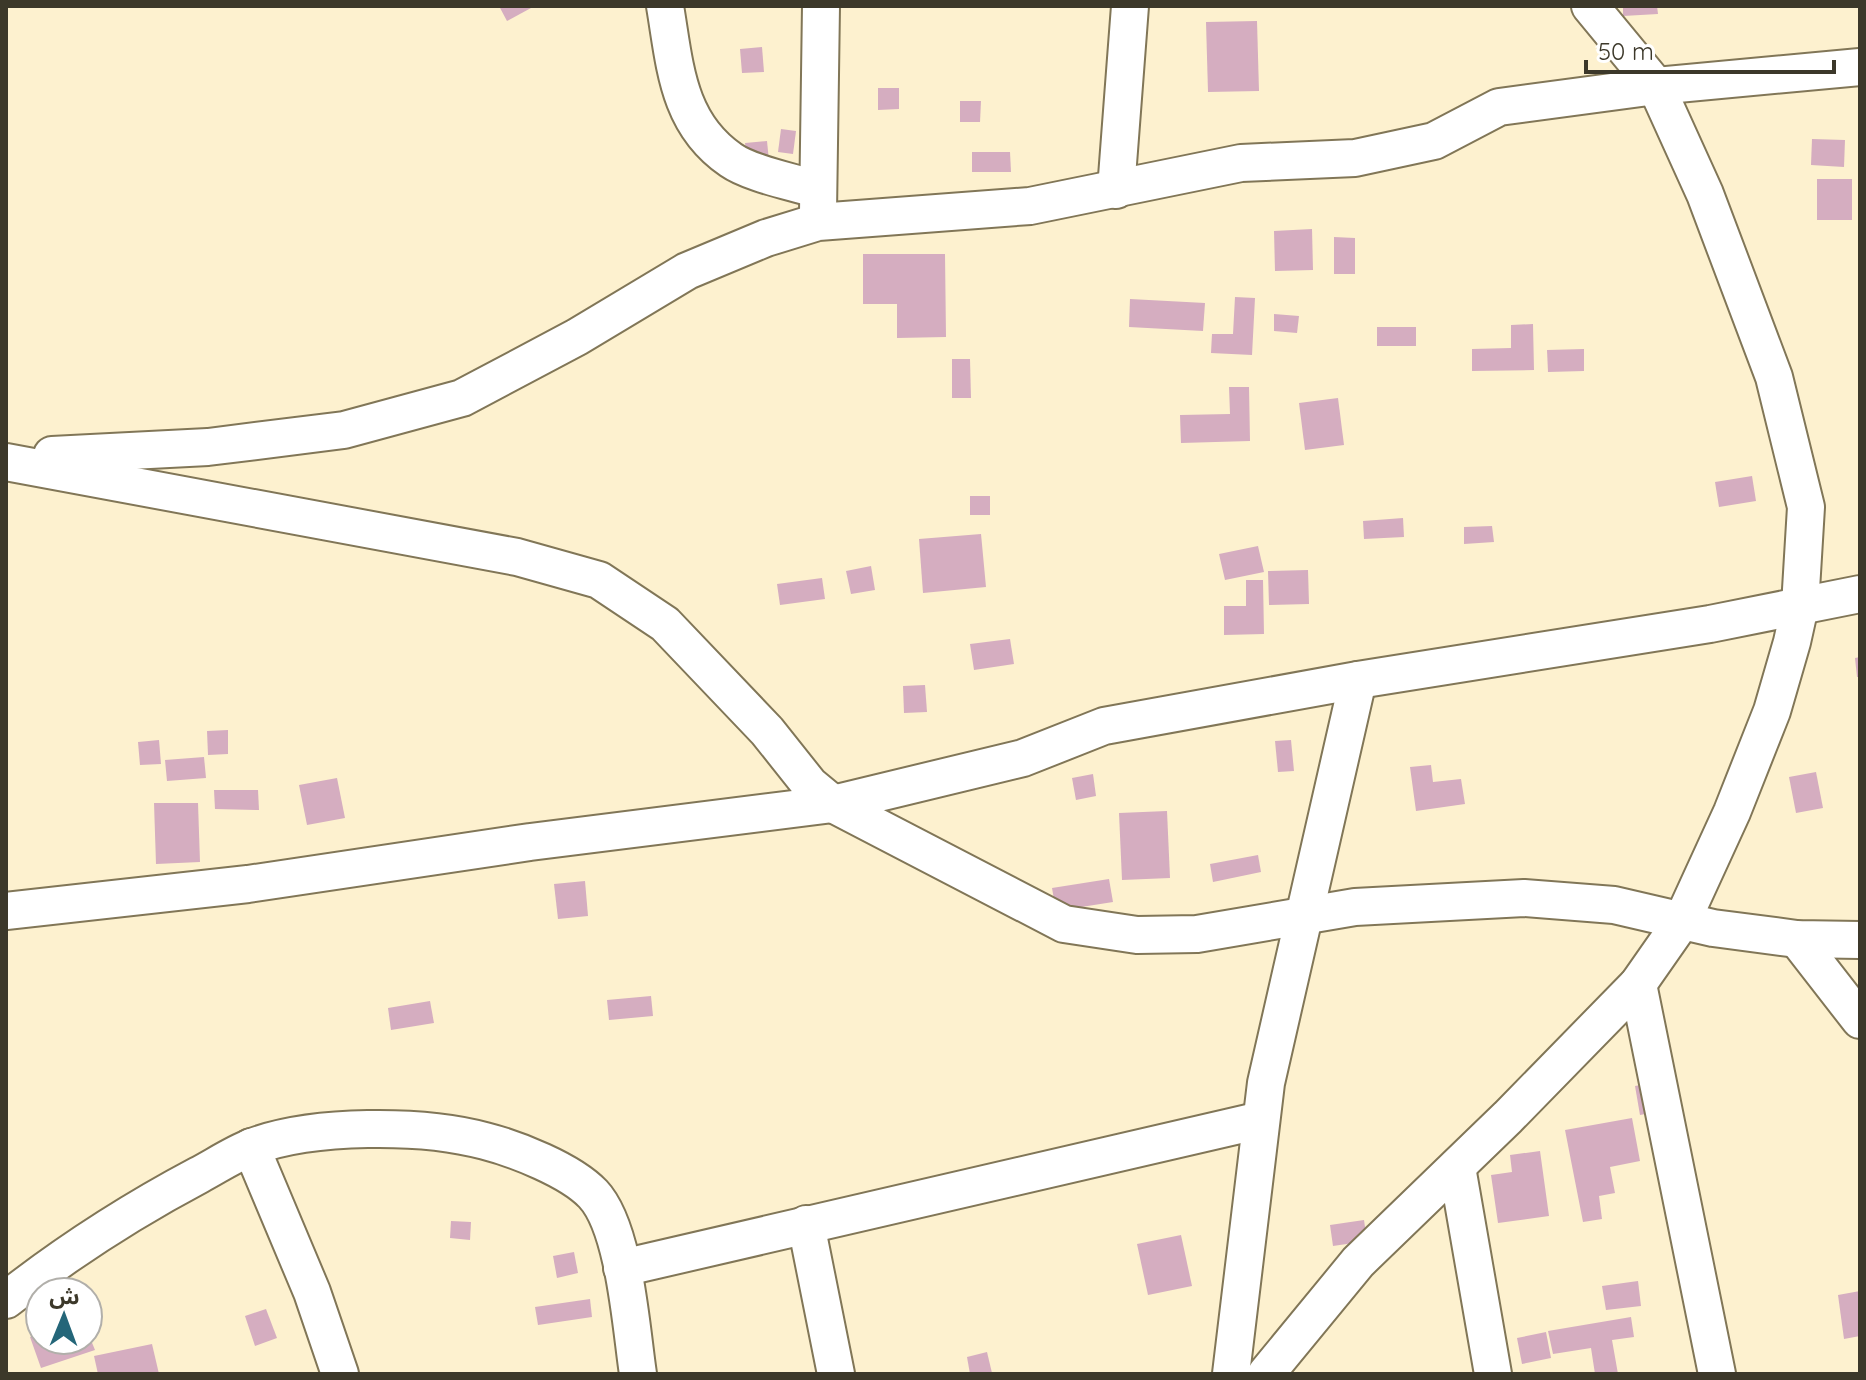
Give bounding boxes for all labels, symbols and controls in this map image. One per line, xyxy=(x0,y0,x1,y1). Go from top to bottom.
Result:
scale bar xyxy=(1586,24,1834,74)
text: 50 m xyxy=(1598,36,1654,66)
north arrow xyxy=(24,1276,104,1356)
text: ش xyxy=(49,1282,80,1310)

